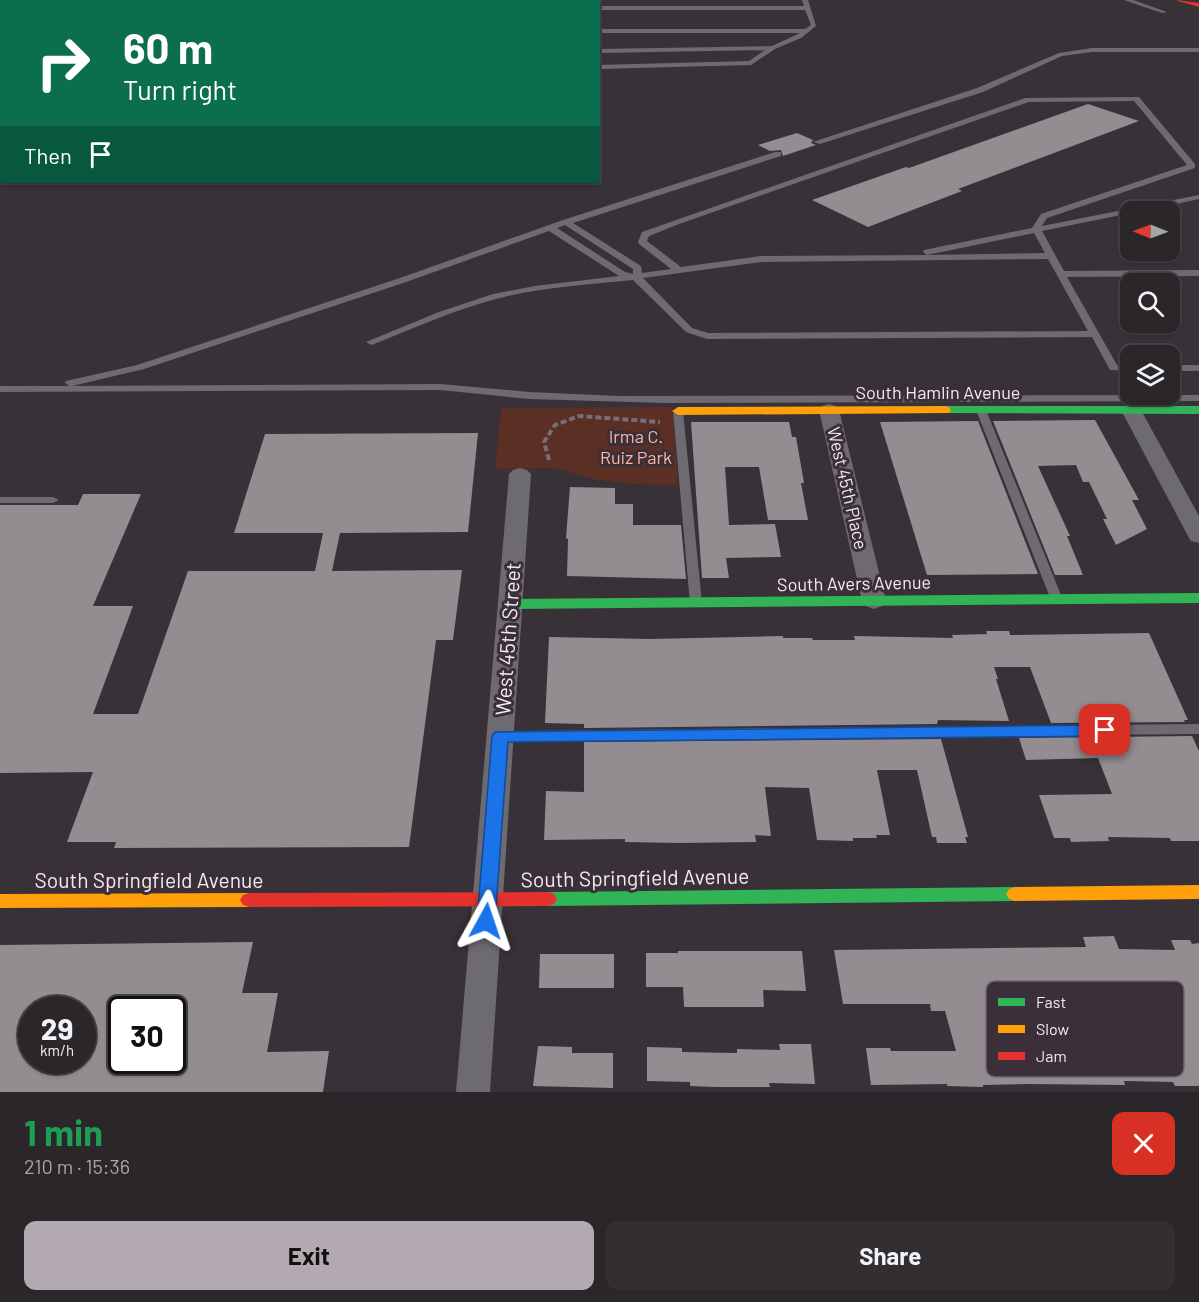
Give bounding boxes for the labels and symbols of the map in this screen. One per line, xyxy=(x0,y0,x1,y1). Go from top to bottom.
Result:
north arrow xyxy=(1120,201,1180,261)
street label: South Hamlin Avenue xyxy=(856,381,1020,403)
park label: Irma C. Ruiz Park xyxy=(600,425,672,468)
street label: West 45th Place xyxy=(823,425,873,551)
street label: West 45th Street xyxy=(489,562,525,716)
street label: South Avers Avenue xyxy=(777,571,931,595)
pin xyxy=(1079,704,1130,755)
street label: South Springfield Avenue xyxy=(520,863,750,891)
street label: South Springfield Avenue xyxy=(35,867,263,892)
position arrow xyxy=(454,889,518,953)
legend xyxy=(986,981,1184,1077)
text: Fast xyxy=(1036,992,1066,1011)
speed limit sign: 30 xyxy=(108,996,186,1074)
text: Slow xyxy=(1036,1019,1069,1038)
text: Jam xyxy=(1036,1046,1067,1065)

